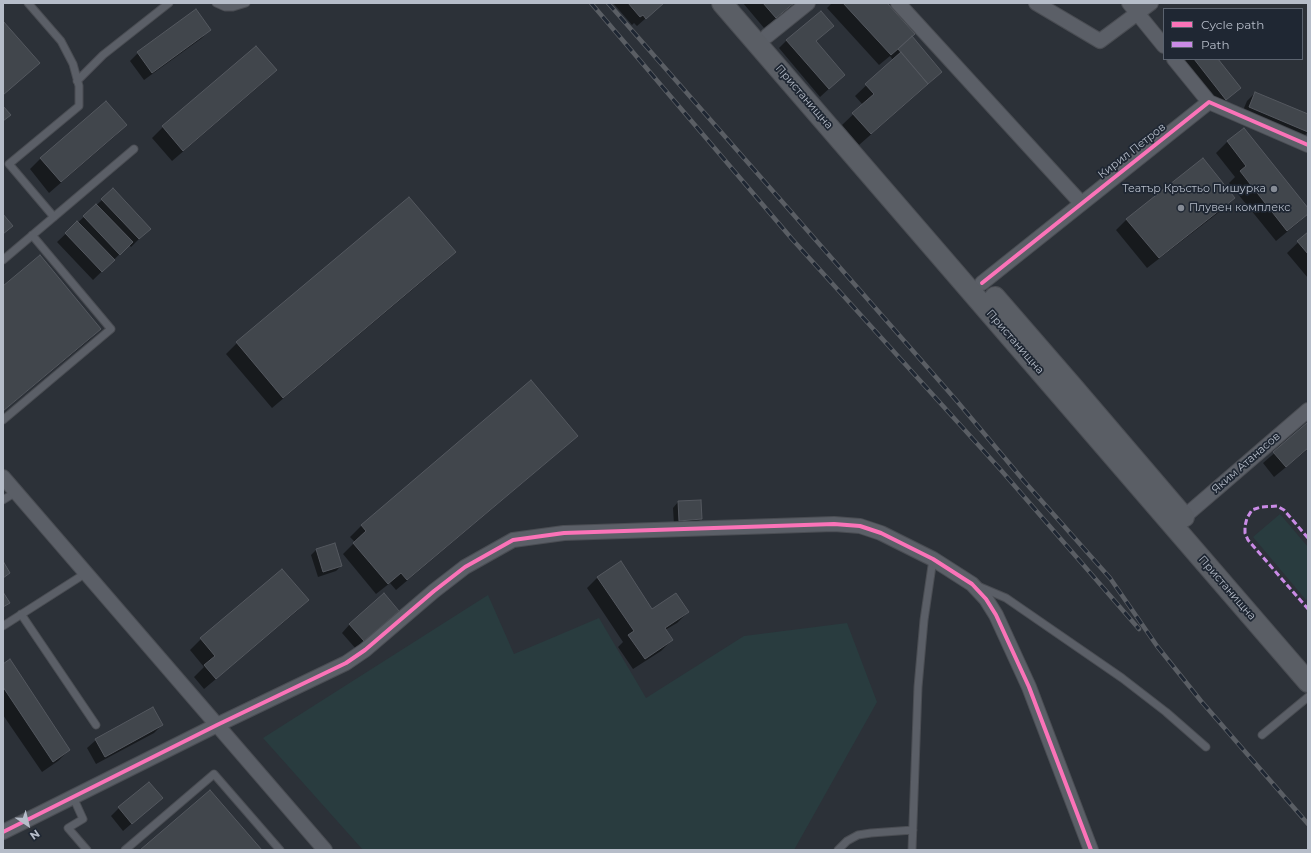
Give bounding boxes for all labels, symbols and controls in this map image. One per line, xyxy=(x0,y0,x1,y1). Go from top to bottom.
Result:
legend xyxy=(1163,8,1303,60)
text: Cycle path xyxy=(1201,17,1264,32)
text: Path xyxy=(1201,37,1230,52)
street label: Пристанищна xyxy=(772,62,836,132)
street label: Кирил Петров xyxy=(1096,121,1168,181)
place label: Театър Кръстьо Пишурка xyxy=(1122,182,1266,196)
marker: Театър Кръстьо Пишурка xyxy=(1269,184,1279,194)
place label: Плувен комплекс xyxy=(1189,201,1290,215)
marker: Плувен комплекс xyxy=(1176,203,1186,213)
street label: Пристанищна xyxy=(983,307,1047,377)
street label: Яким Атанасов xyxy=(1209,430,1283,496)
street label: Пристанищна xyxy=(1195,553,1259,623)
north arrow xyxy=(8,805,48,845)
text: N xyxy=(27,827,43,843)

